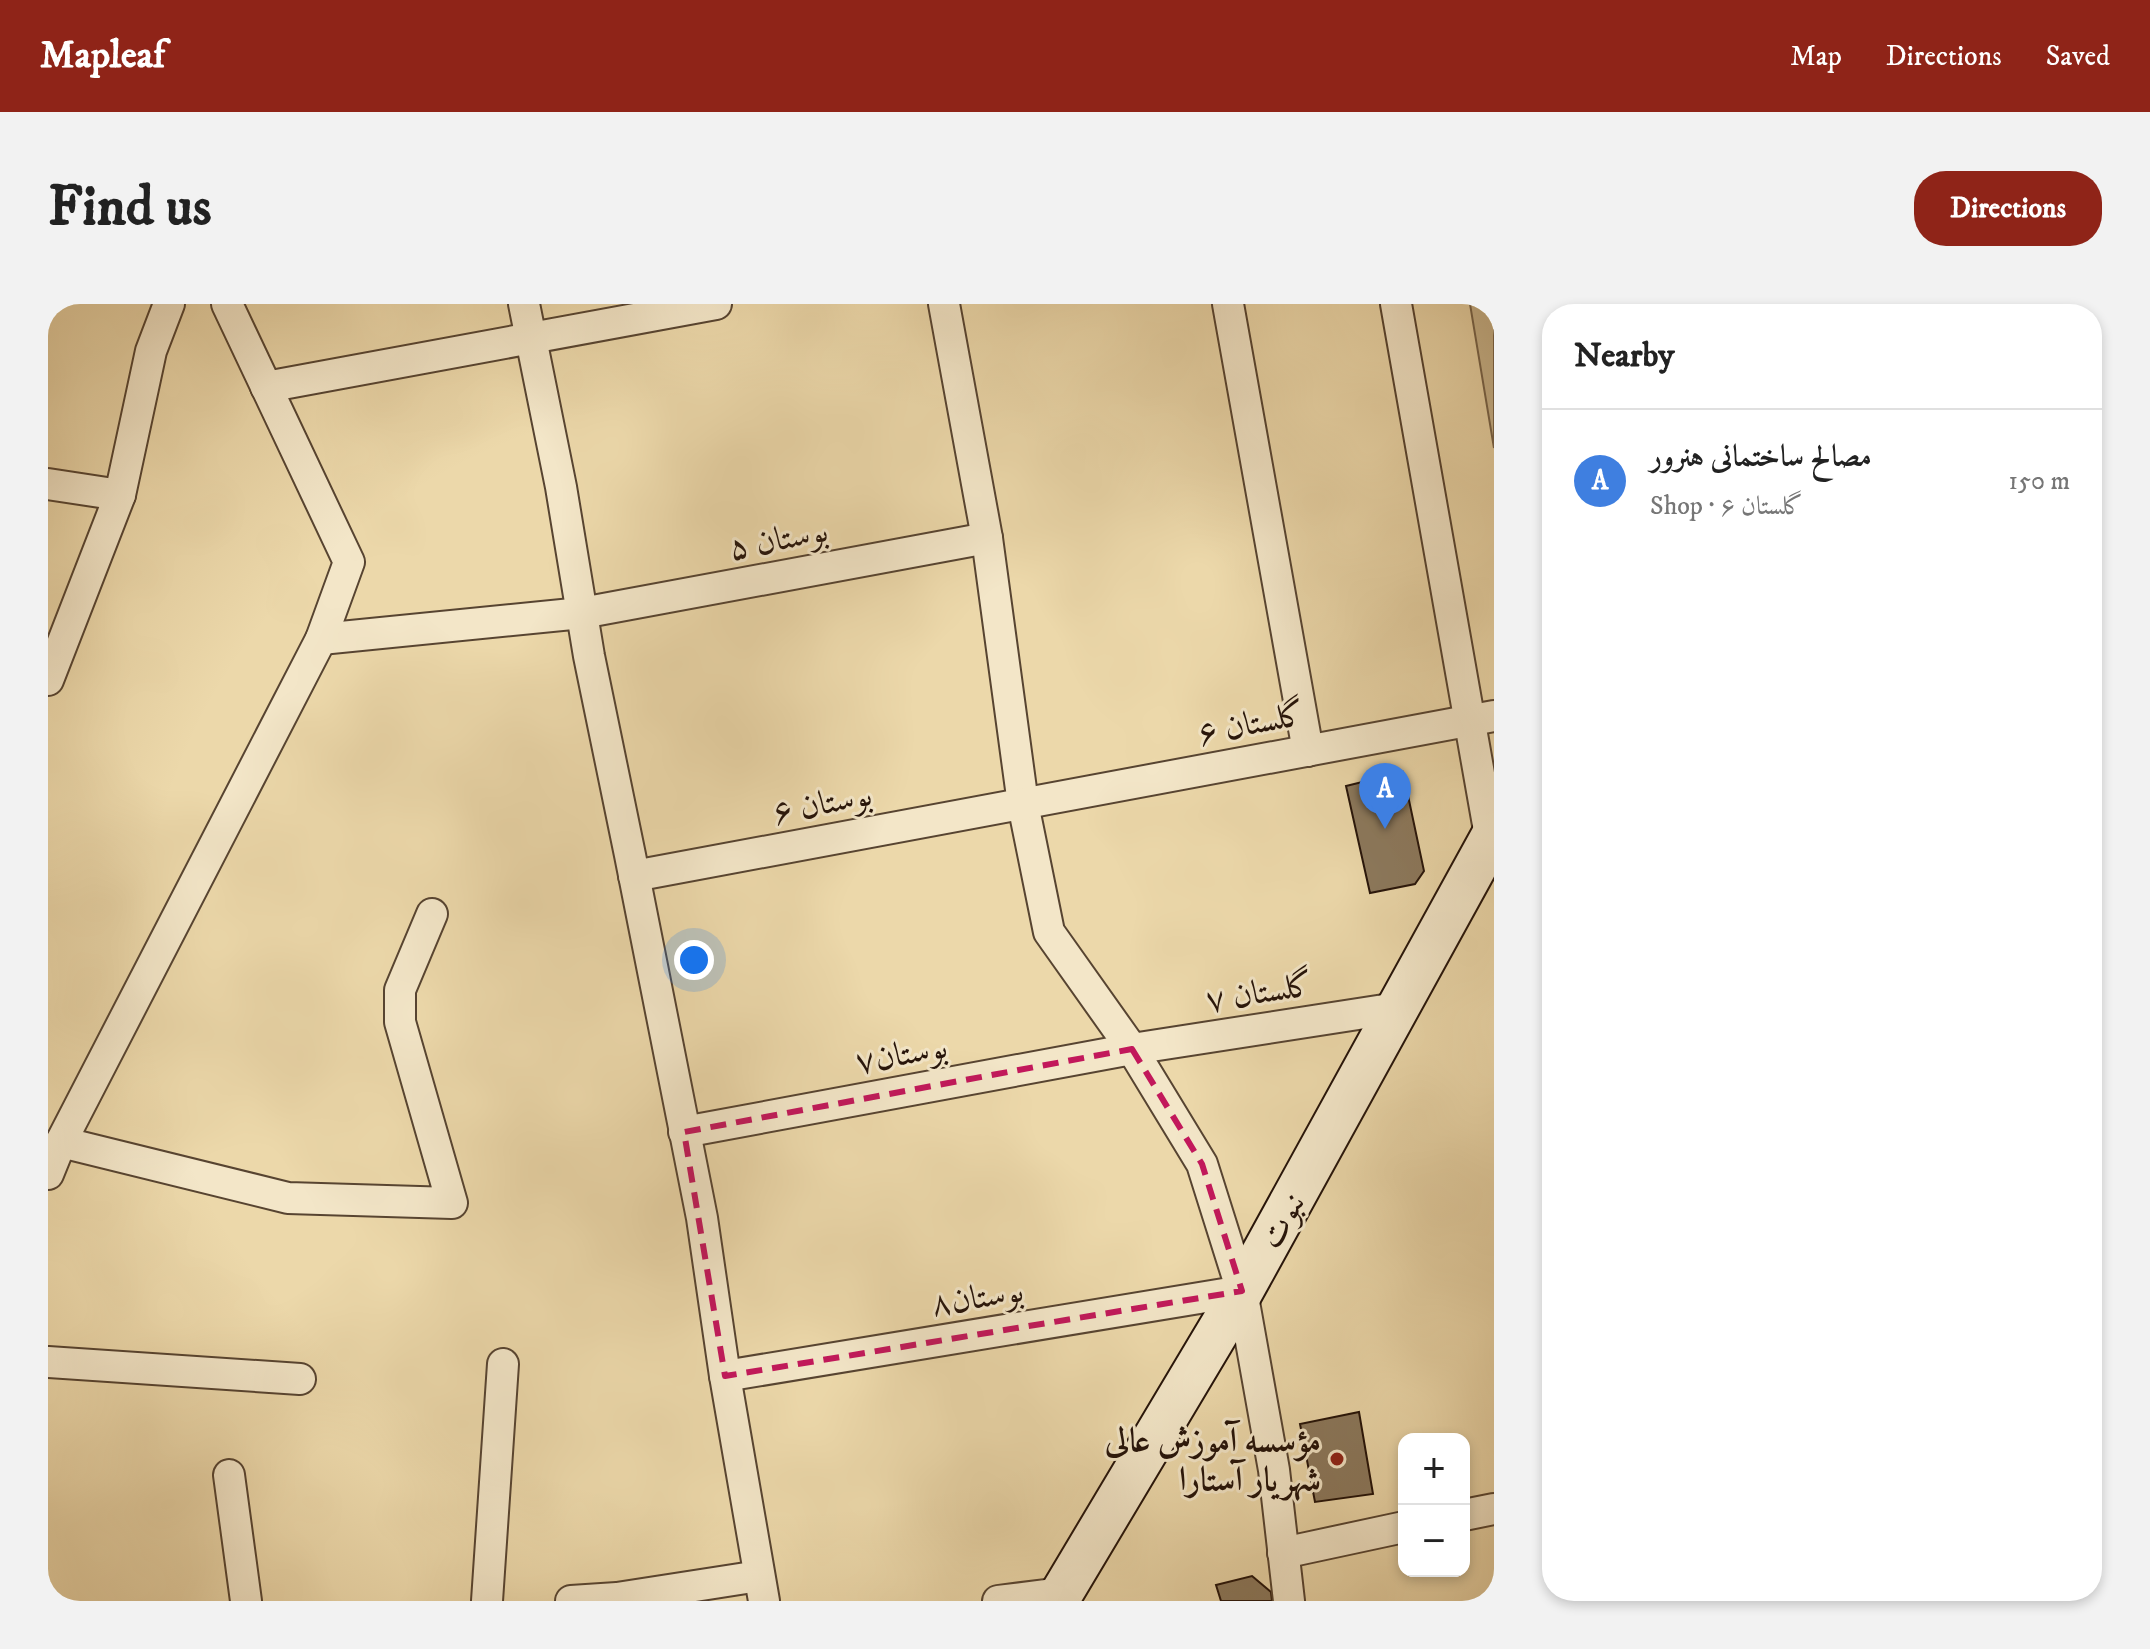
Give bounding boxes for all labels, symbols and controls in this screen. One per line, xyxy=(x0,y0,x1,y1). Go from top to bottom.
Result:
text: Mapleaf xyxy=(40,32,165,80)
text: Map xyxy=(1790,39,1842,74)
text: Directions xyxy=(1886,39,2002,74)
text: Saved xyxy=(2046,39,2110,74)
button: Directions xyxy=(1914,171,2102,246)
text: Find us xyxy=(48,173,212,243)
text: Nearby xyxy=(1574,335,1675,377)
text: مصالح ساختمانی هنرور xyxy=(1650,439,1872,476)
text: A xyxy=(1592,465,1608,498)
text: 150 m xyxy=(2009,465,2070,498)
text: Shop · گلستان ۶ xyxy=(1650,490,1803,523)
street label: بوستان ۵ xyxy=(725,510,832,570)
street label: گلستان ۶ xyxy=(1194,692,1309,755)
pin: A xyxy=(1359,763,1411,829)
street label: بوستان ۶ xyxy=(769,774,876,834)
your location xyxy=(674,940,714,980)
street label: گلستان ۷ xyxy=(1202,963,1316,1022)
street label: بوستان۷ xyxy=(852,1026,951,1084)
street label: نبوت xyxy=(1250,1185,1315,1257)
street label: بوستان۸ xyxy=(928,1270,1026,1326)
place label: مؤسسه آموزش عالی شهریار آستارا xyxy=(1104,1419,1321,1502)
map controls xyxy=(1398,1433,1470,1577)
button: + xyxy=(1398,1433,1470,1505)
marker: مؤسسه آموزش عالی شهریار آستارا xyxy=(1328,1450,1346,1468)
button: − xyxy=(1398,1505,1470,1577)

